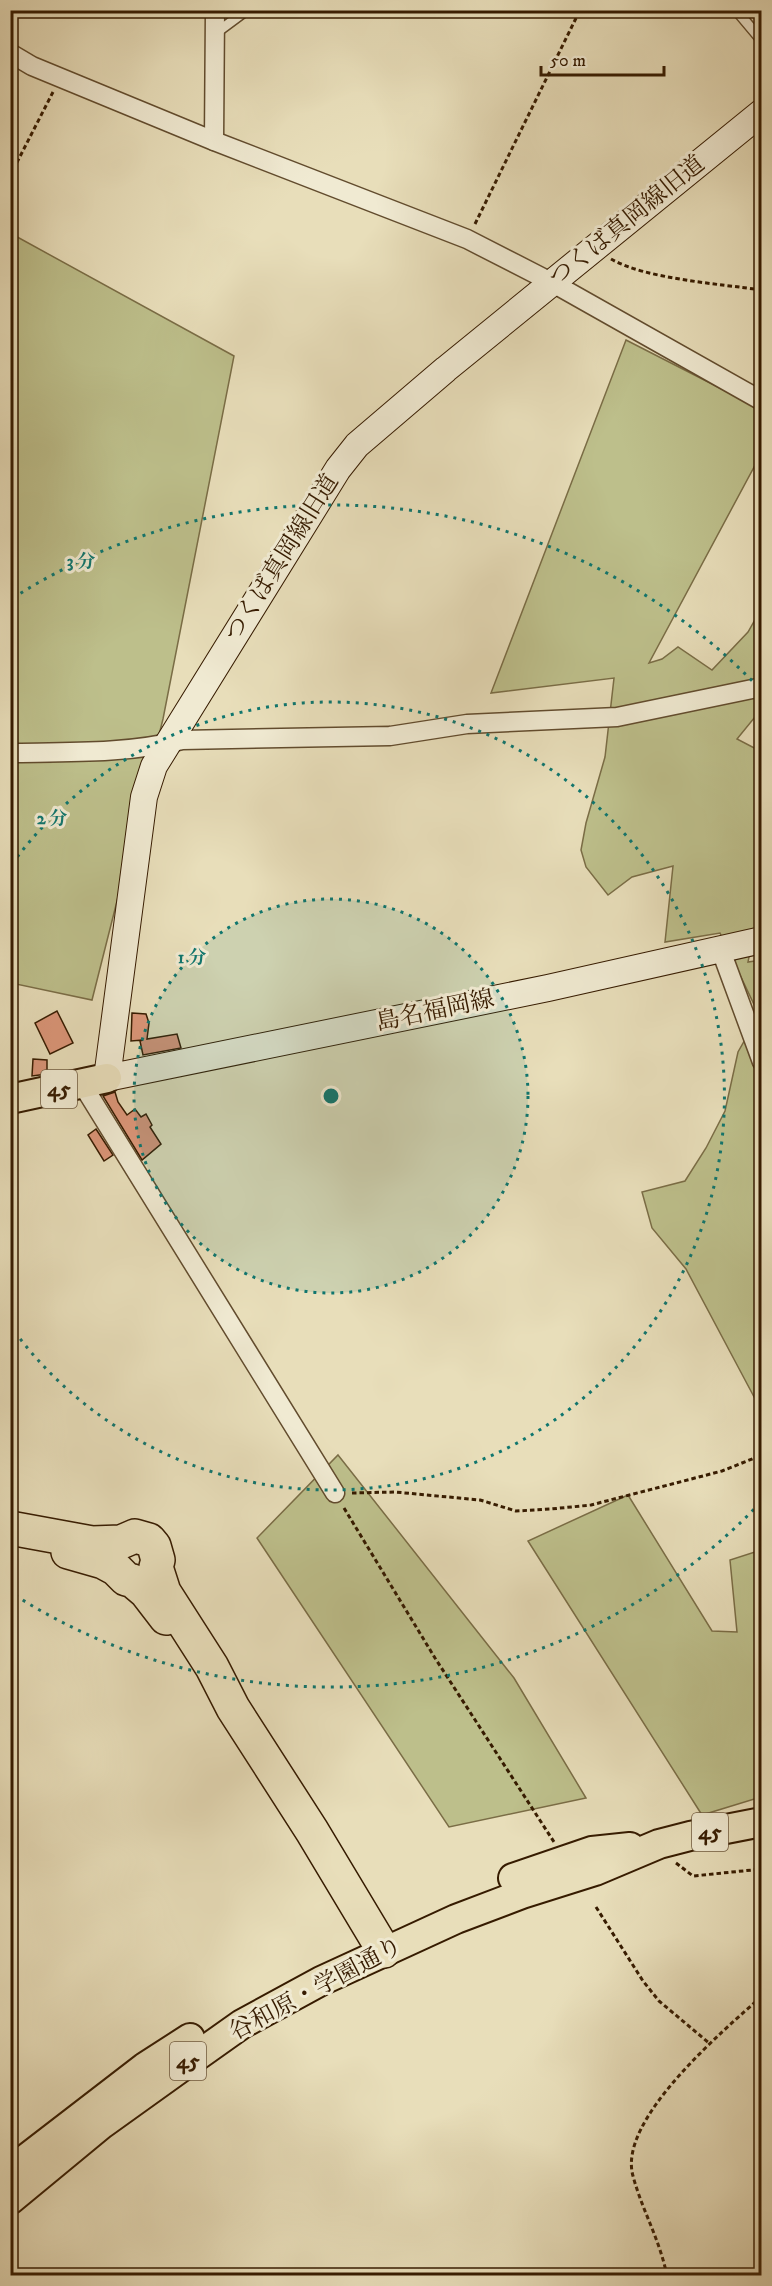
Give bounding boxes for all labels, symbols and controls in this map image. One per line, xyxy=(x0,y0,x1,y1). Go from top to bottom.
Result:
scale bar xyxy=(541,39,664,77)
text: 50 m xyxy=(550,50,586,72)
street label: つくば真岡線旧道 xyxy=(543,149,711,293)
street label: つくば真岡線旧道 xyxy=(218,469,346,647)
text: 3 分 xyxy=(67,551,95,573)
text: 2 分 xyxy=(37,808,67,830)
text: 1 分 xyxy=(178,947,206,969)
street label: 島名福岡線 xyxy=(373,984,497,1038)
road number: 45 xyxy=(41,1070,77,1108)
centre of rings xyxy=(321,1086,341,1106)
road number: 45 xyxy=(692,1813,728,1851)
street label: 谷和原・学園通り xyxy=(224,1931,408,2047)
road number: 45 xyxy=(170,2042,206,2080)

